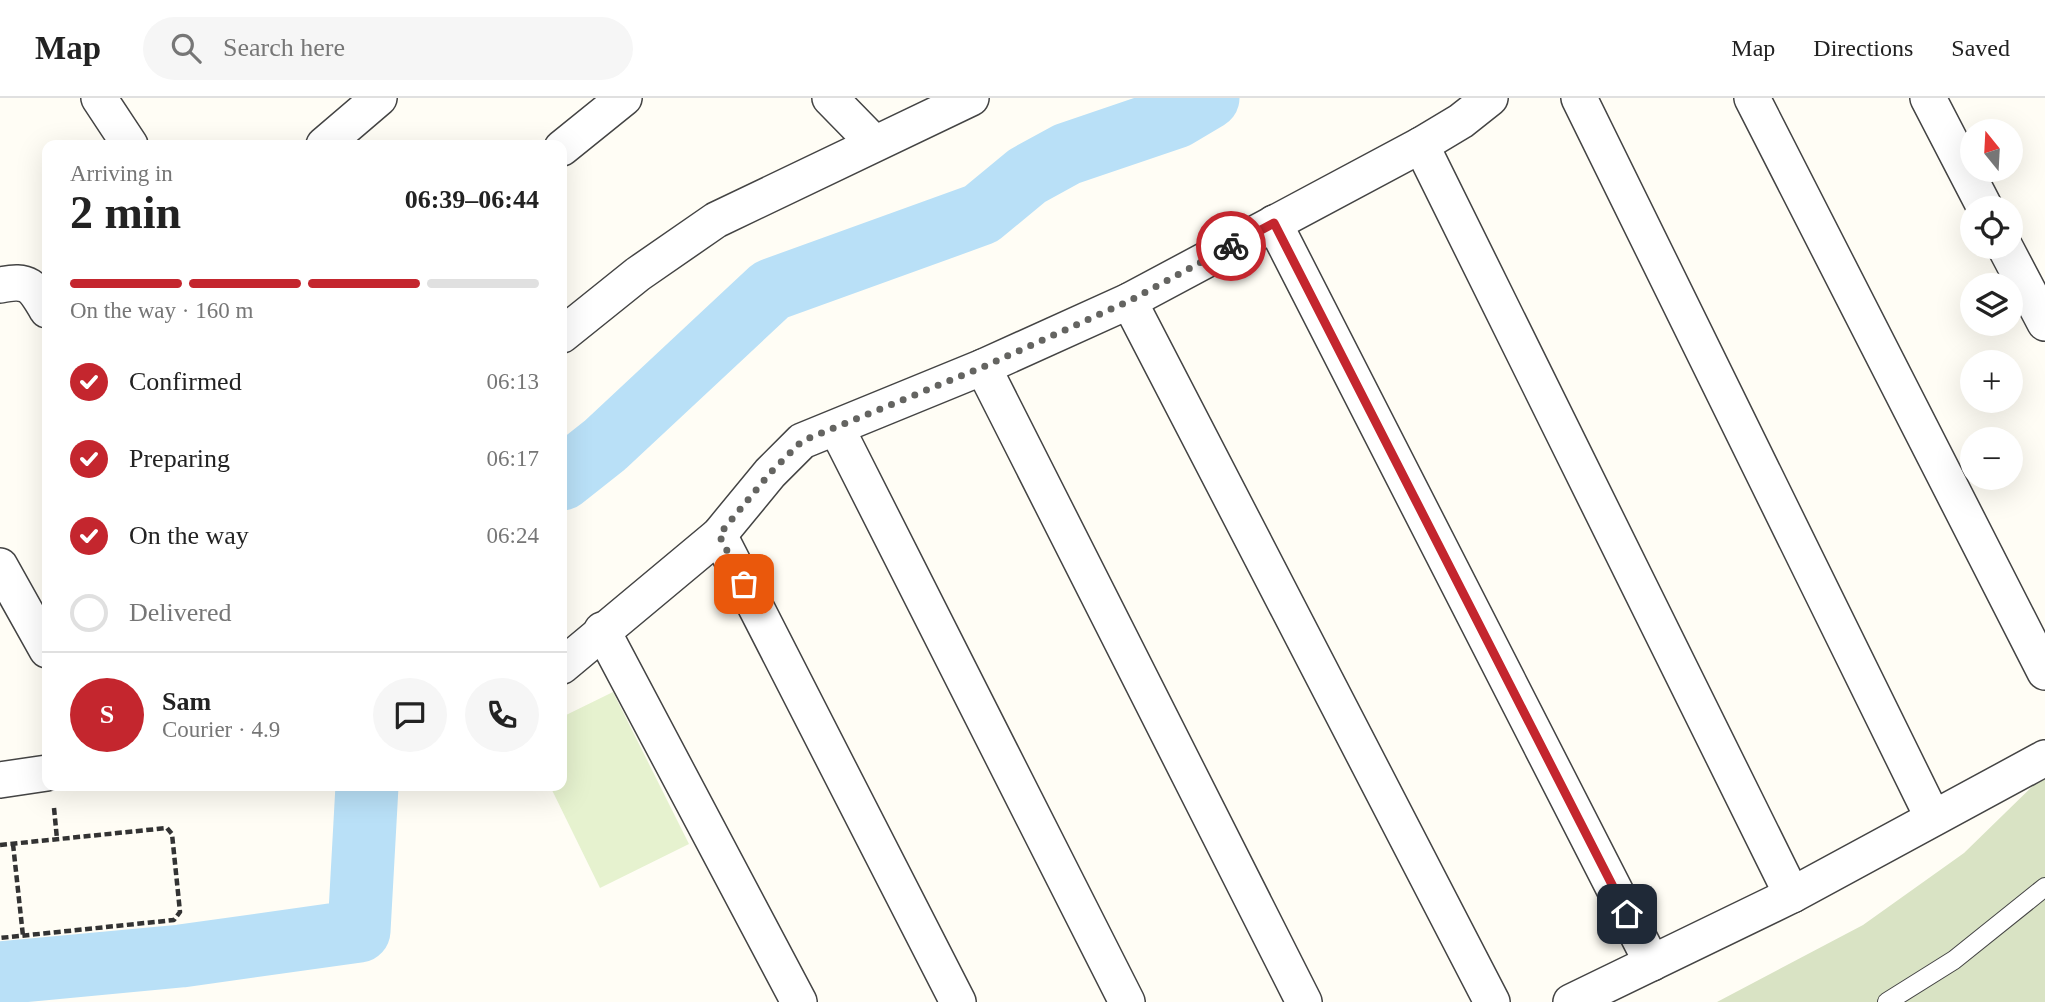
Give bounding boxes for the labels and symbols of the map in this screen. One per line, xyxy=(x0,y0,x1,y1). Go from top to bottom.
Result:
north arrow xyxy=(1960,119,2023,182)
courier xyxy=(1196,211,1266,281)
pin xyxy=(714,554,774,614)
pin xyxy=(1597,884,1657,944)

